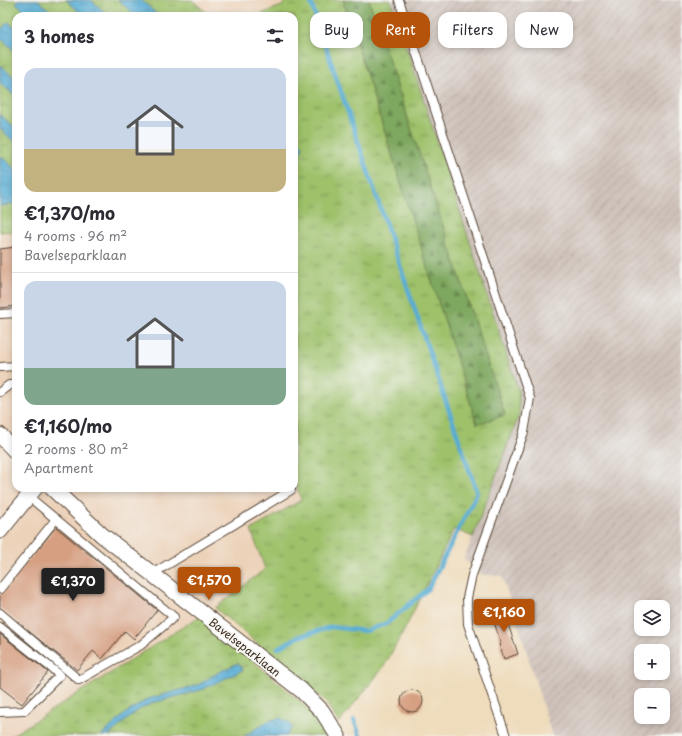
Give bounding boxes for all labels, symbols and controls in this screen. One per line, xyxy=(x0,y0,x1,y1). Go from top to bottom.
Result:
chip: Buy xyxy=(310,12,363,48)
chip: Rent xyxy=(371,12,430,48)
chip: Filters xyxy=(438,12,507,48)
chip: New xyxy=(515,12,573,48)
text: 3 homes xyxy=(24,23,94,49)
icon: filters xyxy=(264,25,286,47)
icon: home xyxy=(119,94,191,166)
text: €1,370/mo xyxy=(24,200,115,226)
text: 4 rooms · 96 m² xyxy=(24,226,127,245)
text: Bavelseparklaan xyxy=(24,245,127,264)
icon: home xyxy=(119,307,191,379)
text: €1,160/mo xyxy=(24,413,112,439)
text: 2 rooms · 80 m² xyxy=(24,439,129,458)
text: Apartment xyxy=(24,458,93,477)
pin: €1,570 xyxy=(176,567,242,601)
pin: €1,370 xyxy=(40,568,106,602)
text: €1,570 xyxy=(187,570,231,589)
text: €1,370 xyxy=(50,571,96,590)
pin: €1,160 xyxy=(471,599,537,633)
map controls xyxy=(634,600,670,724)
button: layers xyxy=(634,600,670,636)
text: €1,160 xyxy=(483,602,525,621)
street label: Bavelseparklaan xyxy=(205,613,285,681)
button: + xyxy=(634,644,670,680)
button: − xyxy=(634,688,670,724)

